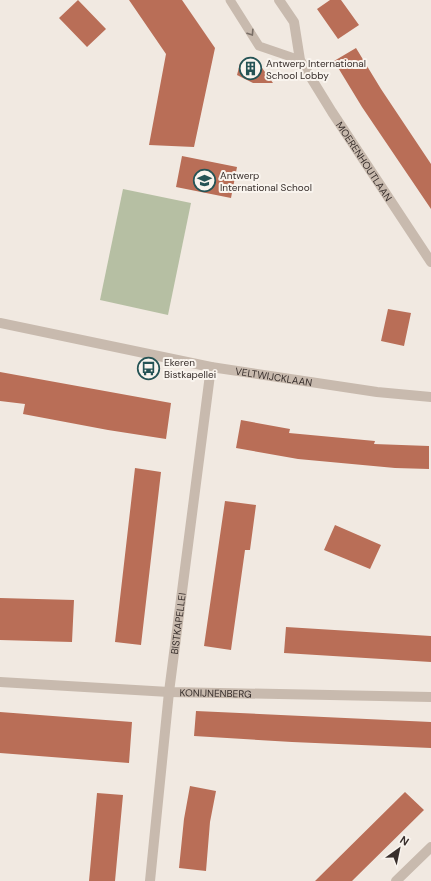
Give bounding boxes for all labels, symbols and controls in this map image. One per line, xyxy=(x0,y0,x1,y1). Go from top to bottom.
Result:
one-way arrow xyxy=(246,29,254,36)
building icon: Antwerp International School Lobby xyxy=(238,56,264,82)
place label: Antwerp International School Lobby xyxy=(266,57,366,82)
street label: MOERENHOUTLAAN xyxy=(333,119,395,204)
school or university icon: Antwerp International School xyxy=(192,168,218,194)
place label: Antwerp International School xyxy=(220,169,312,194)
bus stop icon: Ekeren Bistkapellei xyxy=(136,355,162,381)
place label: Ekeren Bistkapellei xyxy=(164,356,216,381)
street label: VELTWIJCKLAAN xyxy=(234,365,313,389)
street label: BISTKAPELLEI xyxy=(168,592,189,655)
street label: KONIJNENBERG xyxy=(179,686,252,701)
north arrow xyxy=(379,829,419,869)
text: N xyxy=(397,833,412,849)

